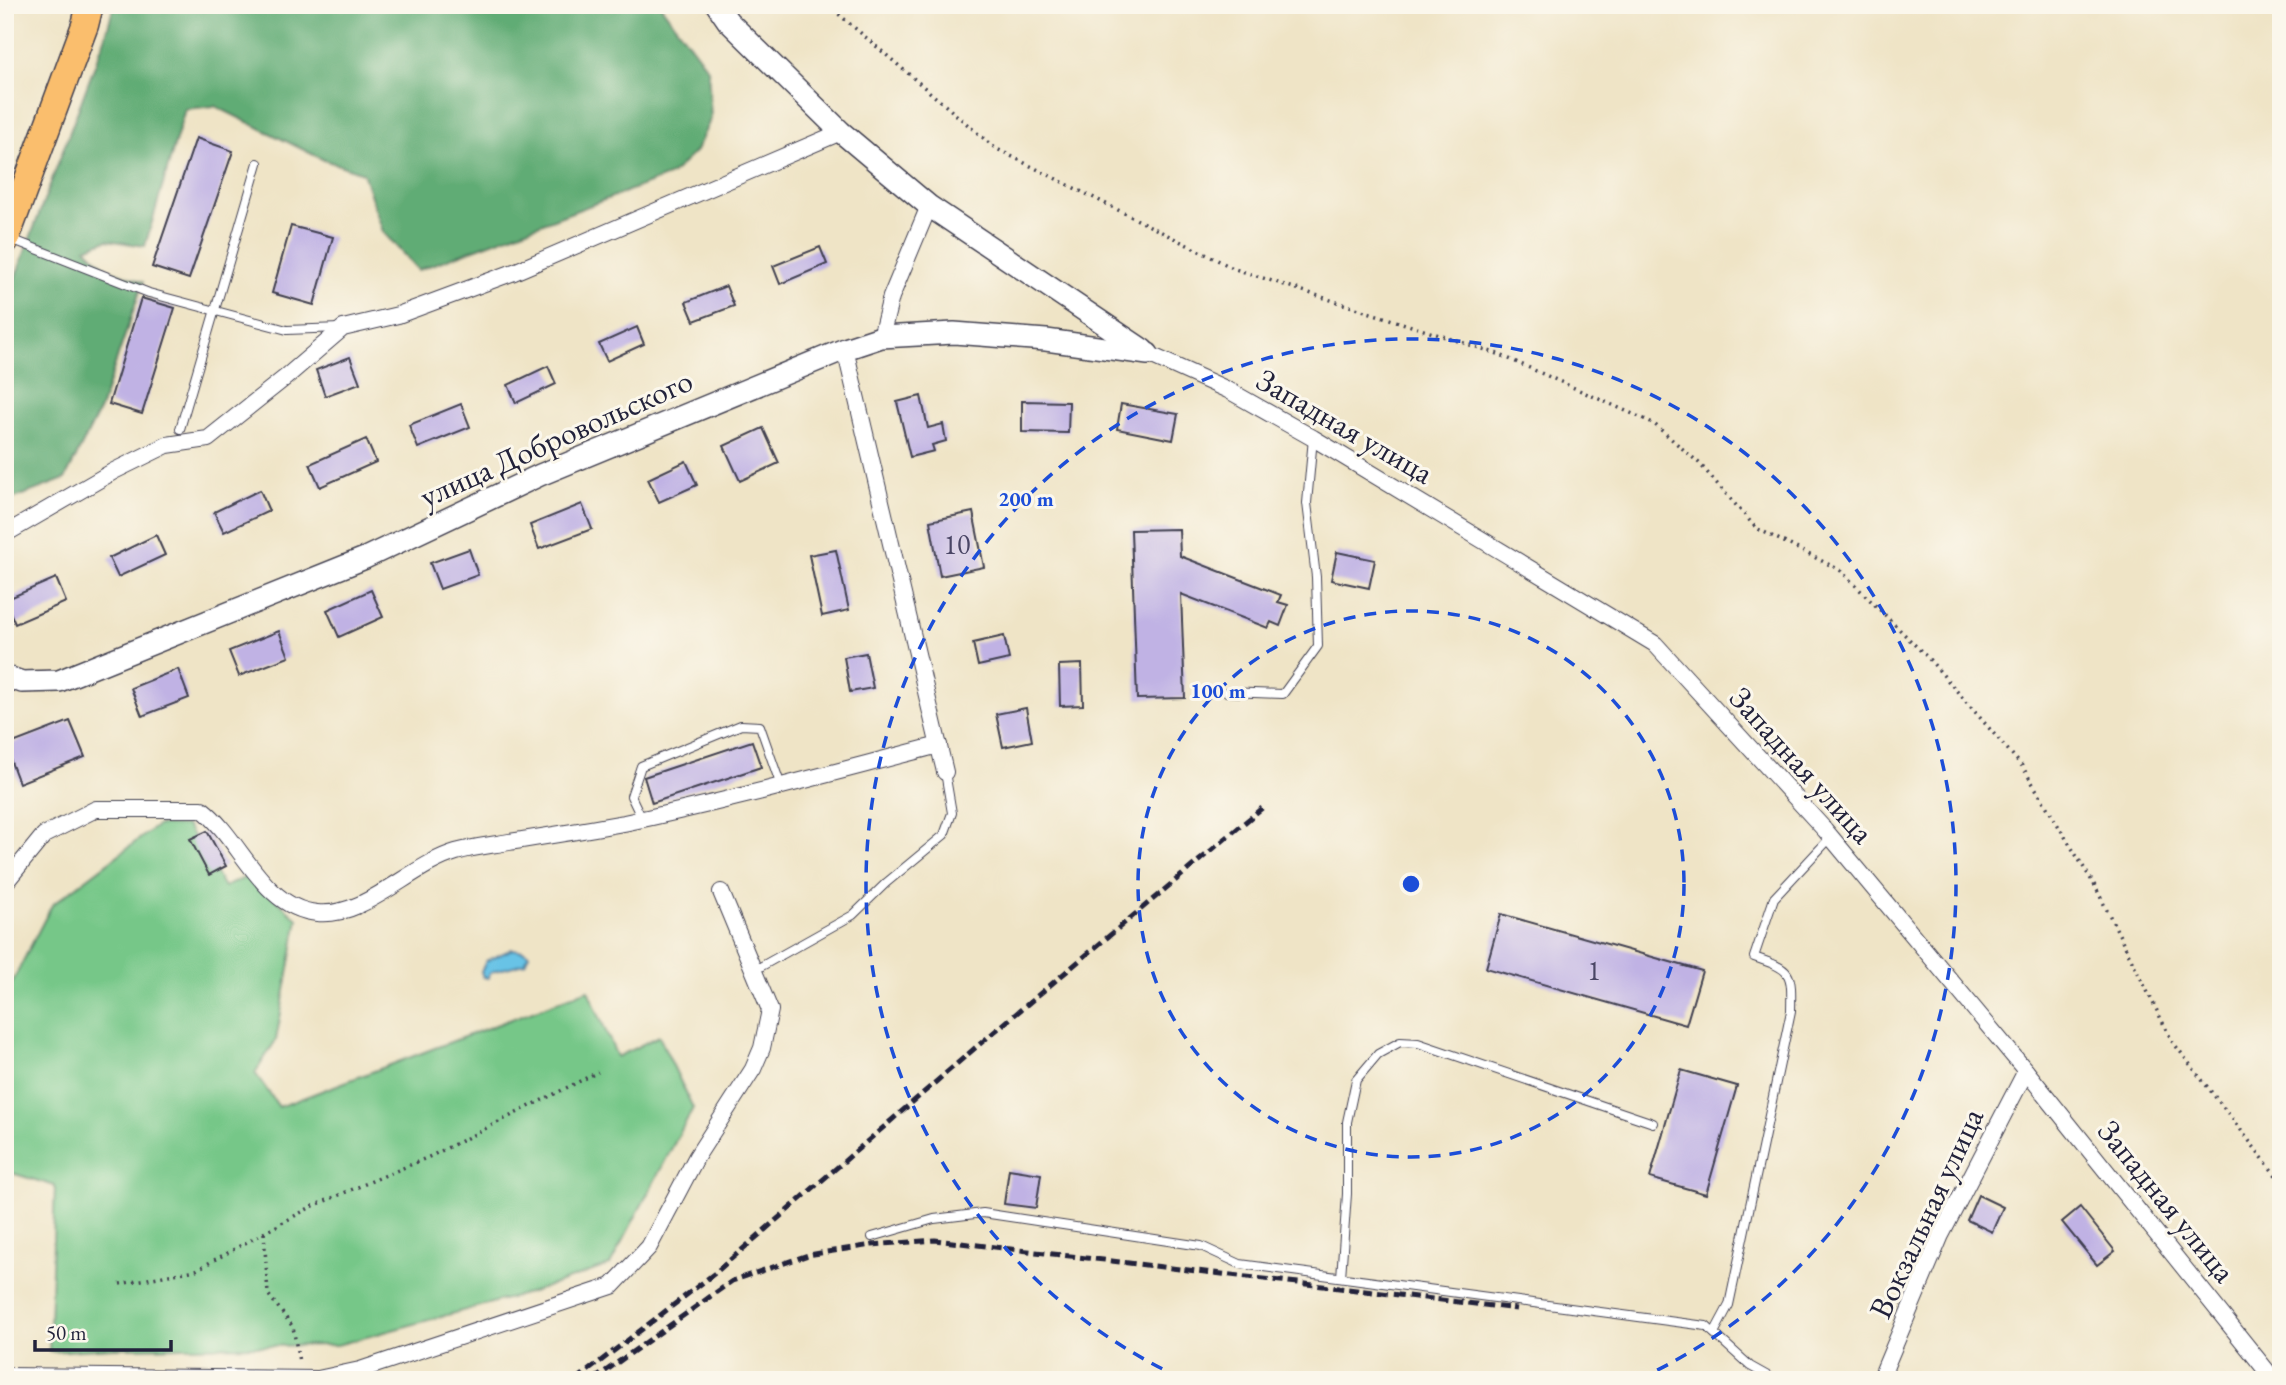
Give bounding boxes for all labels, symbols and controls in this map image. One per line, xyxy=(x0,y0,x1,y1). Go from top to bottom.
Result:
street label: Западная улица xyxy=(1249,358,1441,494)
street label: улица Добровольского xyxy=(413,359,699,517)
text: 200 m xyxy=(998,485,1054,512)
house number: 10 xyxy=(944,526,970,562)
text: 100 m xyxy=(1190,677,1246,704)
street label: Западная улица xyxy=(1720,678,1884,853)
centre of rings xyxy=(1399,872,1423,896)
house number: 1 xyxy=(1587,952,1601,988)
street label: Вокзальная улица xyxy=(1859,1101,1993,1325)
street label: Западная улица xyxy=(2089,1111,2246,1291)
scale bar xyxy=(35,1308,172,1352)
text: 50 m xyxy=(46,1319,87,1346)

